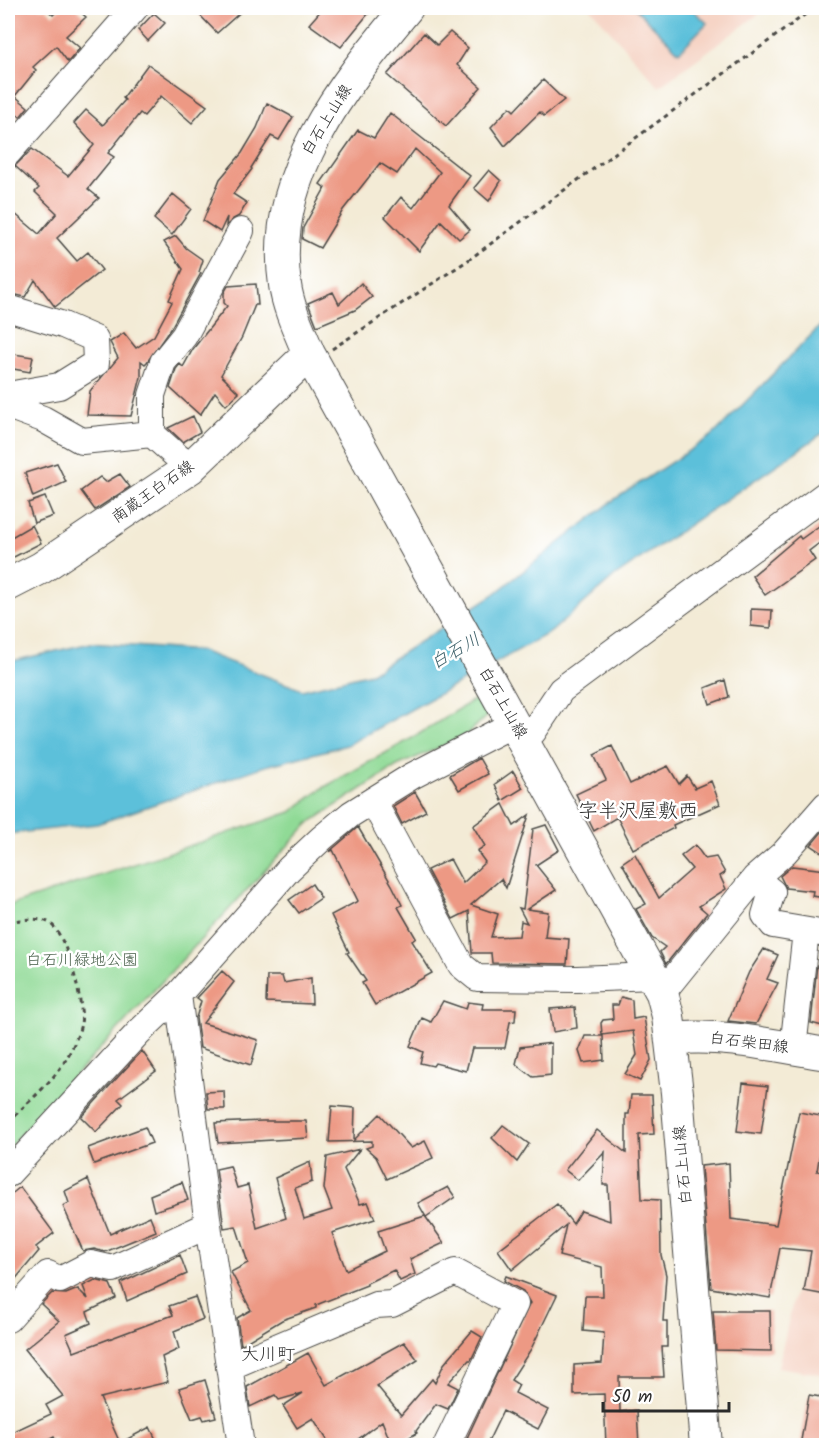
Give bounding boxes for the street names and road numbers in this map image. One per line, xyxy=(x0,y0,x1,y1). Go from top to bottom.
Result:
street label: 白石上山線 xyxy=(295,79,359,161)
street label: 南蔵王白石線 xyxy=(107,454,199,530)
street label: 白石上山線 xyxy=(472,662,534,744)
street label: 白石柴田線 xyxy=(708,1026,790,1060)
street label: 白石上山線 xyxy=(667,1124,699,1206)

